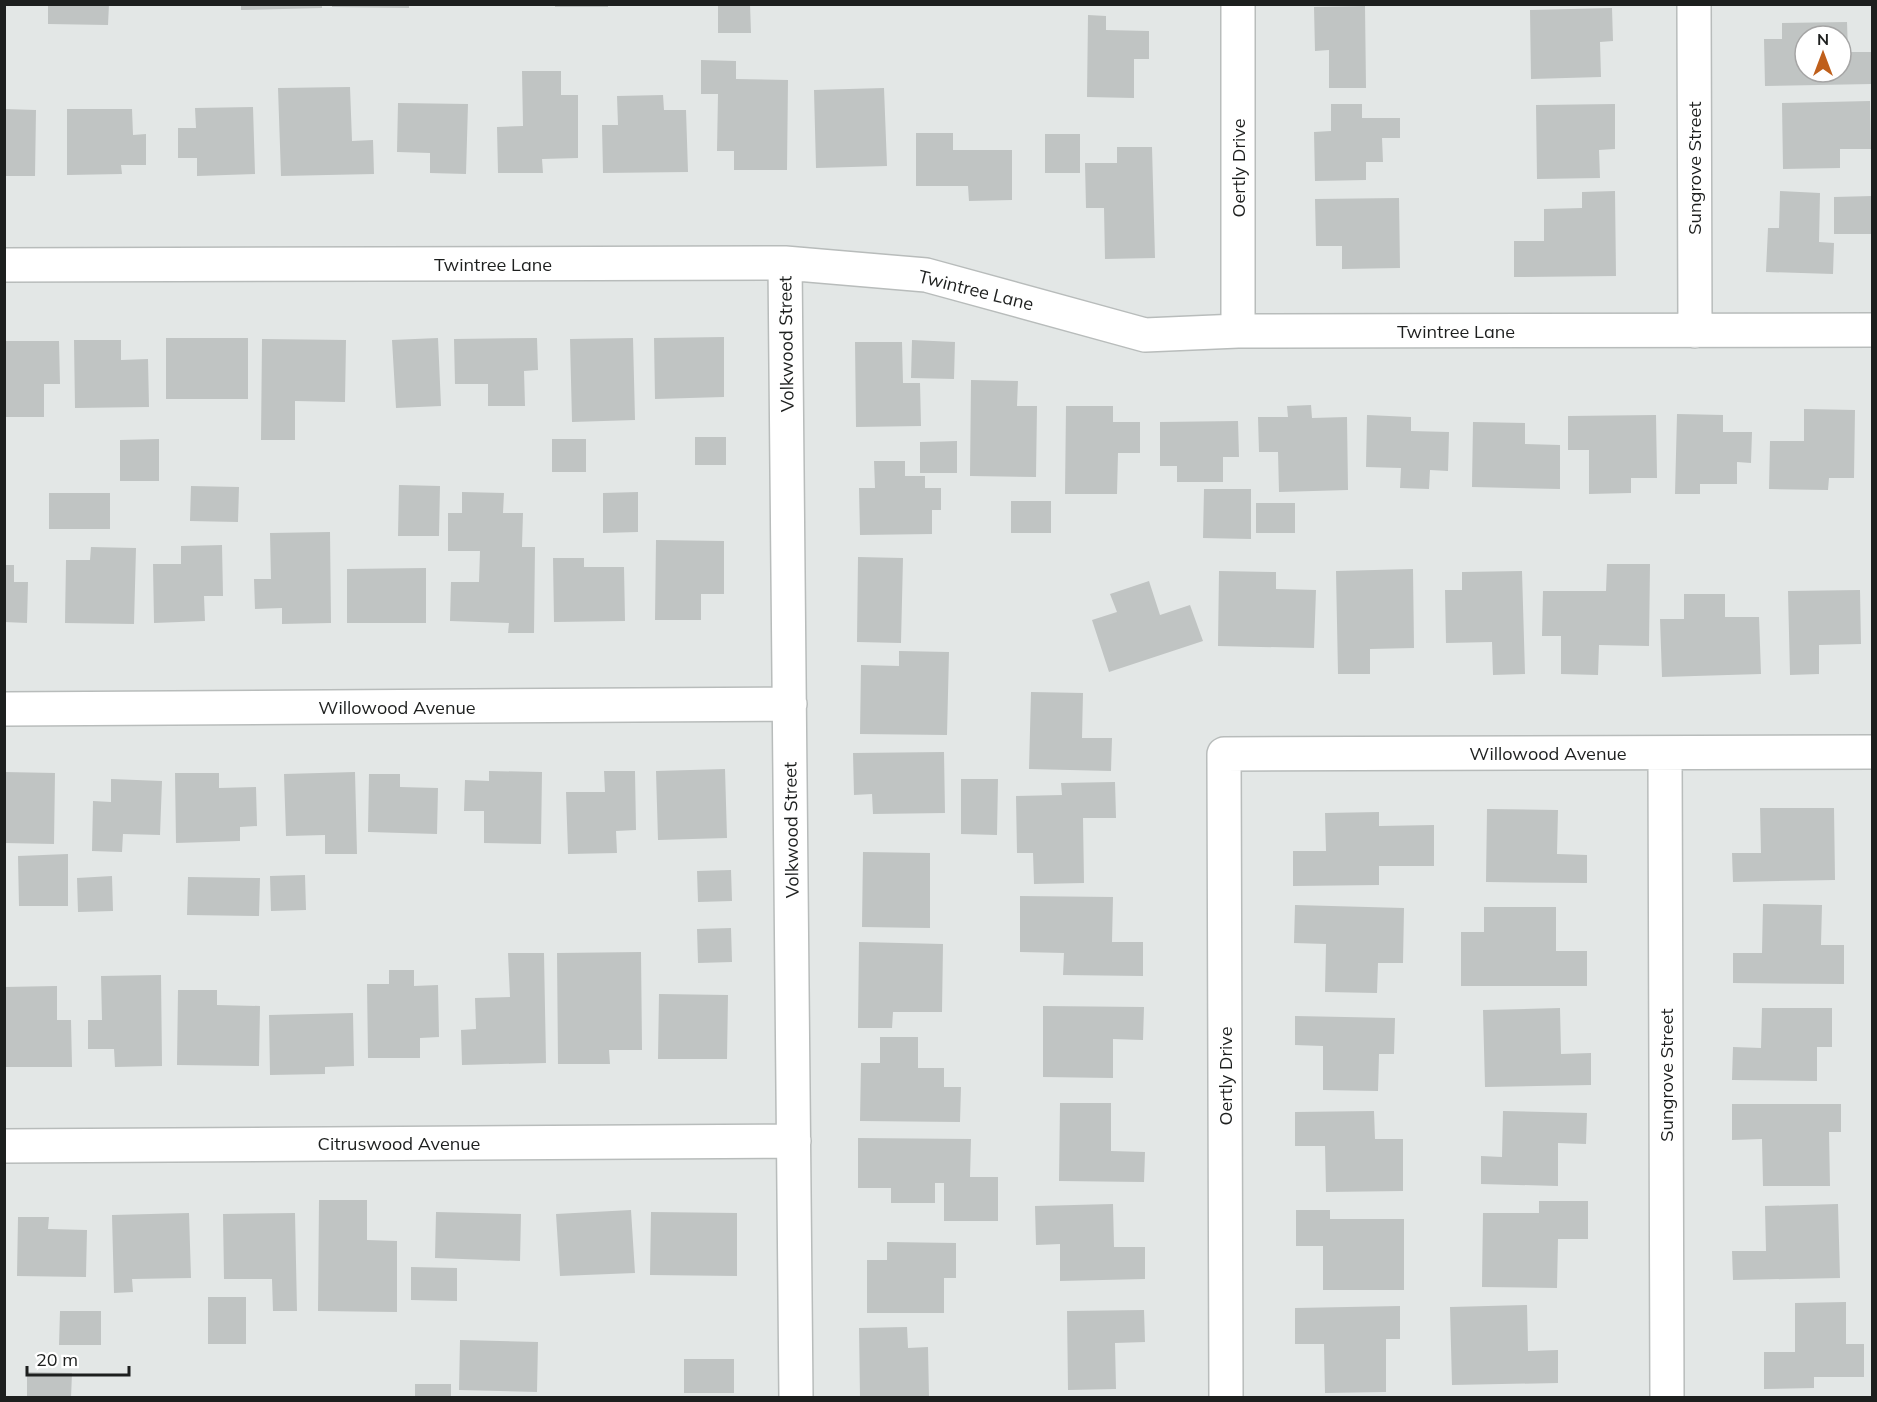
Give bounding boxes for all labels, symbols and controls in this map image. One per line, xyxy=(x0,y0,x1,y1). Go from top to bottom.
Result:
north arrow xyxy=(1793,24,1853,84)
text: N xyxy=(1817,29,1829,49)
street label: Sungrove Street xyxy=(1683,101,1706,235)
street label: Oertly Drive xyxy=(1227,118,1250,218)
street label: Twintree Lane xyxy=(434,253,552,276)
street label: Twintree Lane xyxy=(916,265,1036,315)
street label: Volkwood Street xyxy=(773,276,799,412)
street label: Twintree Lane xyxy=(1397,320,1515,343)
street label: Willowood Avenue xyxy=(318,696,476,719)
street label: Willowood Avenue xyxy=(1469,742,1627,765)
street label: Volkwood Street xyxy=(778,762,804,898)
street label: Sungrove Street xyxy=(1655,1008,1678,1142)
street label: Oertly Drive xyxy=(1214,1026,1237,1126)
street label: Citruswood Avenue xyxy=(318,1132,480,1155)
scale bar xyxy=(27,1339,129,1377)
text: 20 m xyxy=(36,1348,78,1371)

